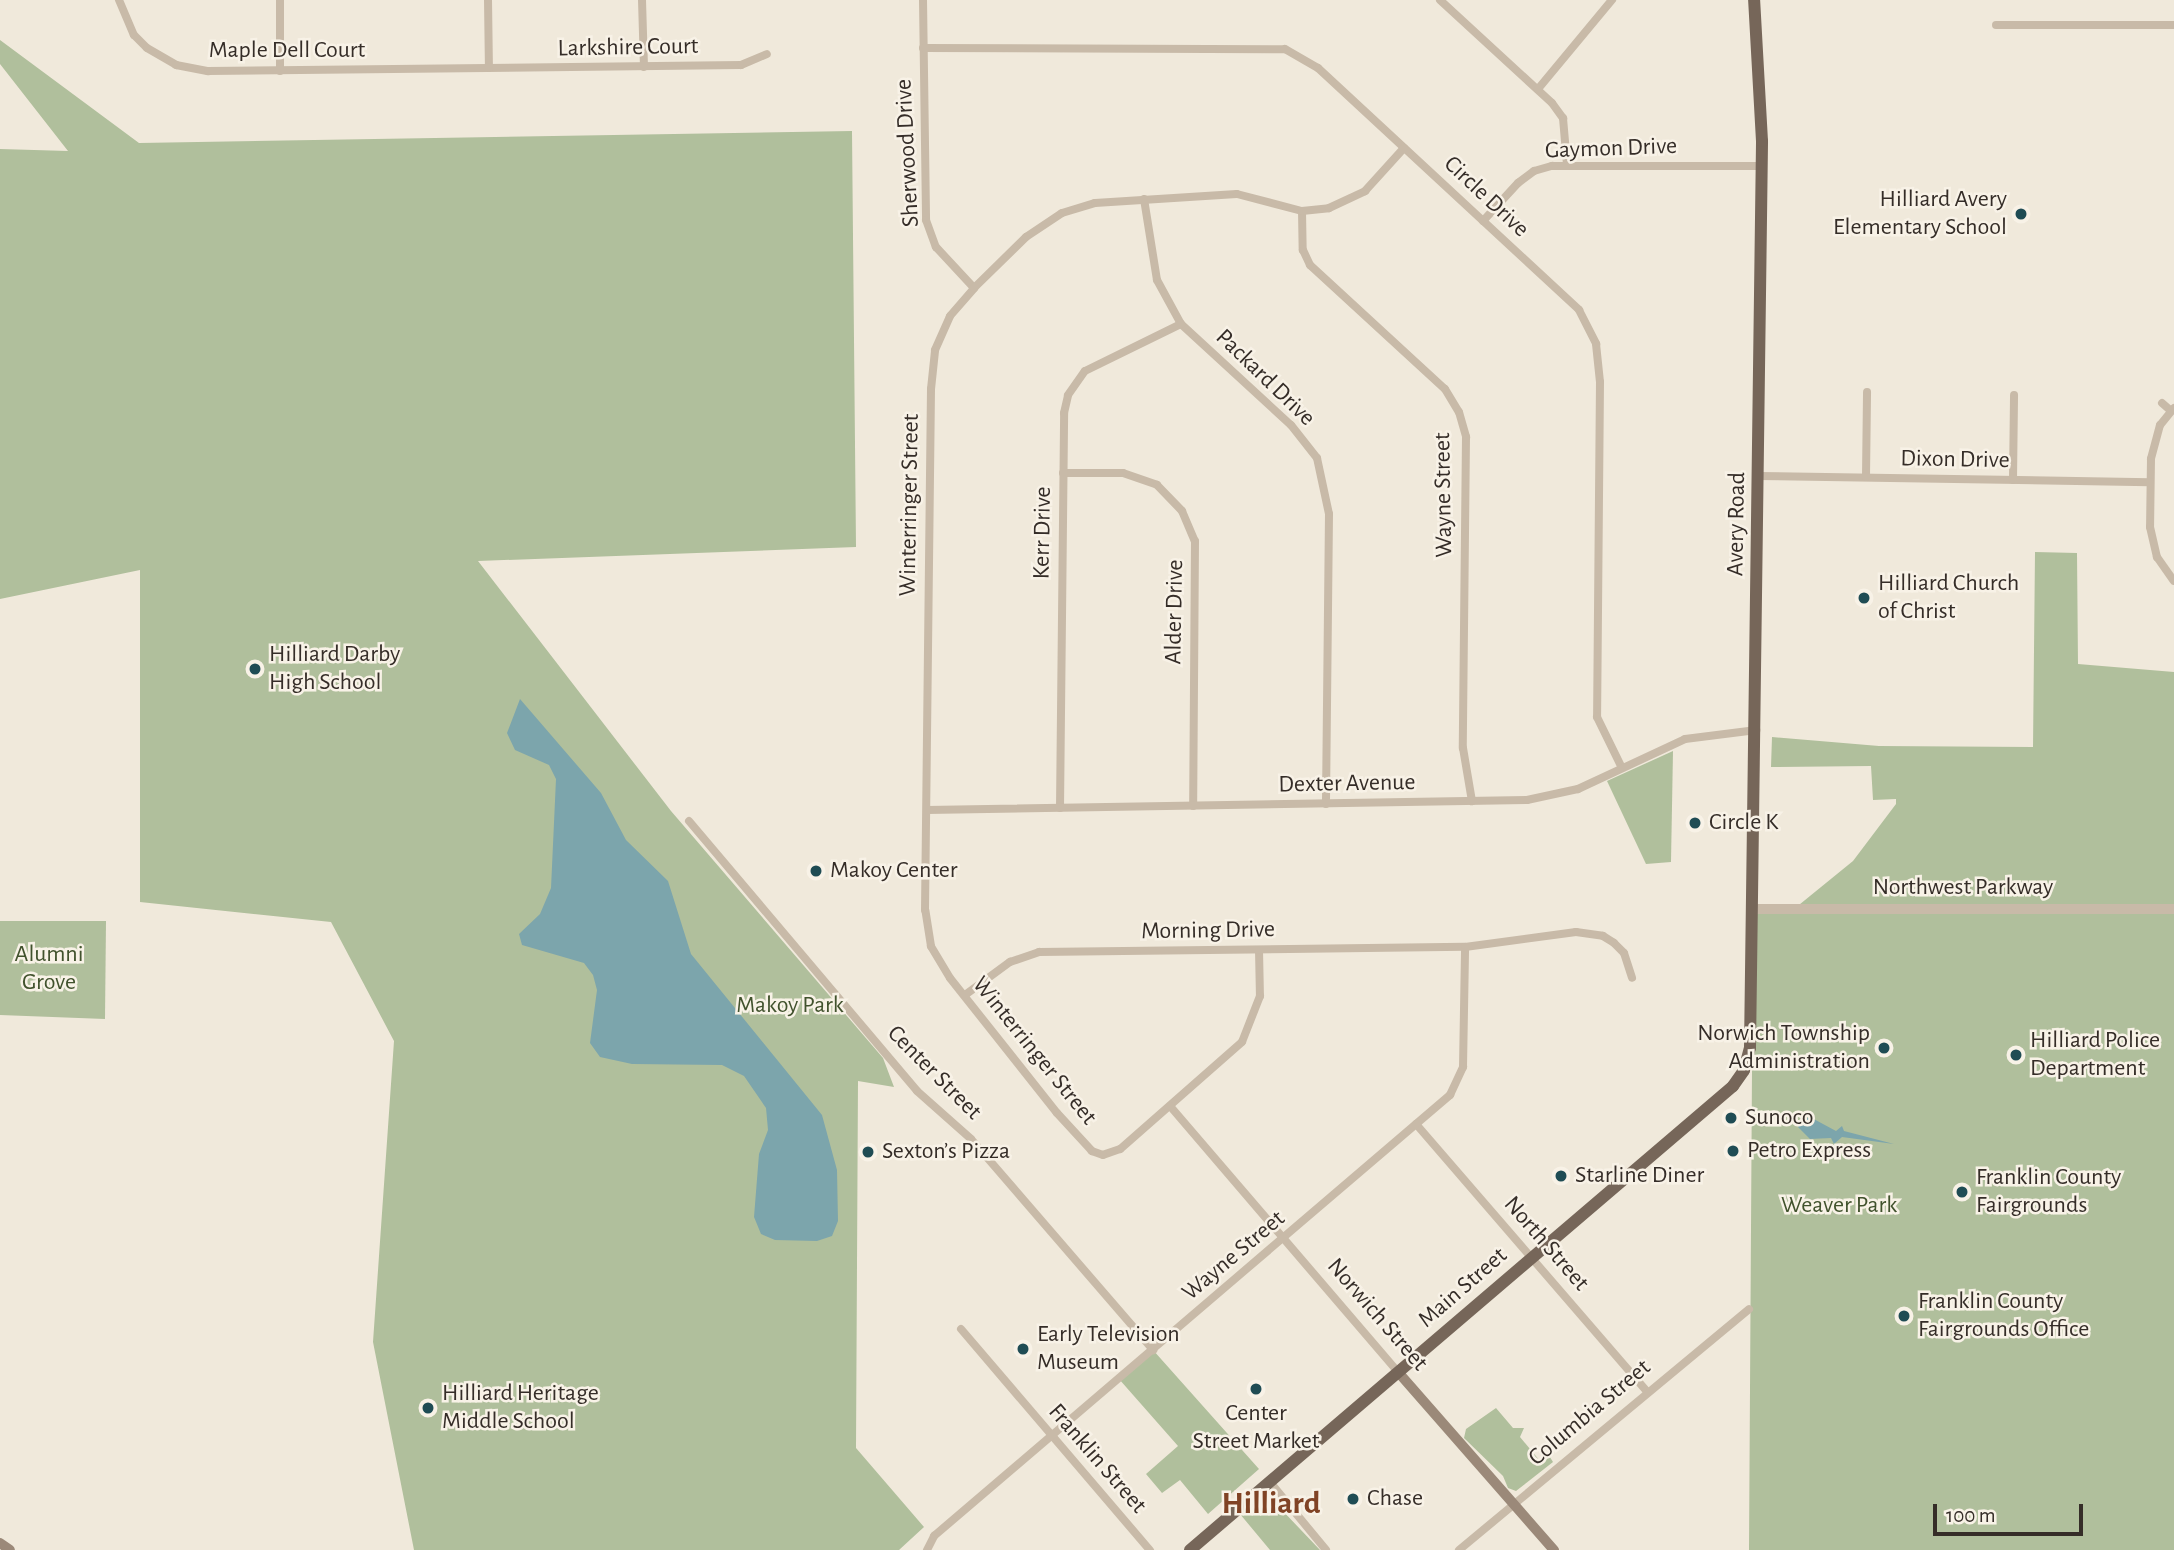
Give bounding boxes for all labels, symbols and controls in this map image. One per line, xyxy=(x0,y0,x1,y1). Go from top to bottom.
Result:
street label: Larkshire Court xyxy=(557,32,699,64)
street label: Maple Dell Court xyxy=(209,37,365,65)
street label: Sherwood Drive xyxy=(890,78,926,228)
street label: Gaymon Drive xyxy=(1544,132,1678,166)
street label: Circle Drive xyxy=(1437,150,1535,244)
place label: Hilliard Avery Elementary School xyxy=(1833,186,2007,242)
marker: Hilliard Avery Elementary School xyxy=(2013,206,2029,222)
street label: Packard Drive xyxy=(1209,323,1321,433)
street label: Winterringer Street xyxy=(894,413,926,597)
street label: Wayne Street xyxy=(1429,432,1459,558)
street label: Dixon Drive xyxy=(1900,445,2010,475)
street label: Avery Road xyxy=(1722,472,1752,576)
street label: Kerr Drive xyxy=(1028,486,1058,580)
street label: Alder Drive xyxy=(1160,559,1190,665)
place label: Hilliard Church of Christ xyxy=(1878,570,2019,626)
marker: Hilliard Church of Christ xyxy=(1856,590,1872,606)
place label: Hilliard Darby High School xyxy=(269,641,400,697)
marker: Hilliard Darby High School xyxy=(247,661,263,677)
street label: Dexter Avenue xyxy=(1278,768,1416,800)
place label: Circle K xyxy=(1709,809,1778,837)
marker: Circle K xyxy=(1687,815,1703,831)
place label: Makoy Center xyxy=(830,857,958,885)
marker: Makoy Center xyxy=(808,863,824,879)
street label: Northwest Parkway xyxy=(1873,874,2053,902)
street label: Morning Drive xyxy=(1141,915,1275,947)
park label: Alumni Grove xyxy=(15,941,83,997)
street label: Winterringer Street xyxy=(965,971,1103,1131)
park label: Makoy Park xyxy=(736,992,844,1020)
street label: Center Street xyxy=(881,1020,987,1126)
place label: Norwich Township Administration xyxy=(1697,1020,1870,1076)
place label: Hilliard Police Department xyxy=(2030,1027,2160,1083)
marker: Norwich Township Administration xyxy=(1876,1040,1892,1056)
marker: Hilliard Police Department xyxy=(2008,1047,2024,1063)
place label: Sunoco xyxy=(1745,1104,1814,1132)
marker: Sunoco xyxy=(1723,1110,1739,1126)
place label: Petro Express xyxy=(1747,1137,1871,1165)
place label: Sexton’s Pizza xyxy=(882,1138,1010,1166)
marker: Petro Express xyxy=(1725,1143,1741,1159)
marker: Sexton’s Pizza xyxy=(860,1144,876,1160)
place label: Starline Diner xyxy=(1575,1162,1704,1190)
place label: Franklin County Fairgrounds xyxy=(1976,1164,2121,1220)
marker: Starline Diner xyxy=(1553,1168,1569,1184)
marker: Franklin County Fairgrounds xyxy=(1954,1184,1970,1200)
street label: North Street xyxy=(1497,1191,1595,1297)
park label: Weaver Park xyxy=(1781,1192,1897,1220)
street label: Wayne Street xyxy=(1177,1205,1291,1307)
street label: Main Street xyxy=(1413,1242,1513,1334)
street label: Norwich Street xyxy=(1320,1253,1434,1377)
place label: Franklin County Fairgrounds Office xyxy=(1918,1288,2089,1344)
marker: Franklin County Fairgrounds Office xyxy=(1896,1308,1912,1324)
place label: Early Television Museum xyxy=(1037,1321,1180,1377)
marker: Early Television Museum xyxy=(1015,1341,1031,1357)
street label: Columbia Street xyxy=(1523,1354,1657,1472)
place label: Hilliard Heritage Middle School xyxy=(442,1380,599,1436)
marker: Center Street Market xyxy=(1248,1381,1264,1397)
street label: Franklin Street xyxy=(1042,1398,1152,1520)
marker: Hilliard Heritage Middle School xyxy=(420,1400,436,1416)
place label: Center Street Market xyxy=(1192,1400,1320,1456)
district label: Hilliard xyxy=(1222,1484,1320,1522)
place label: Chase xyxy=(1367,1485,1423,1513)
scale bar xyxy=(1936,1490,2086,1534)
marker: Chase xyxy=(1345,1491,1361,1507)
text: 100 m xyxy=(1946,1505,1996,1526)

